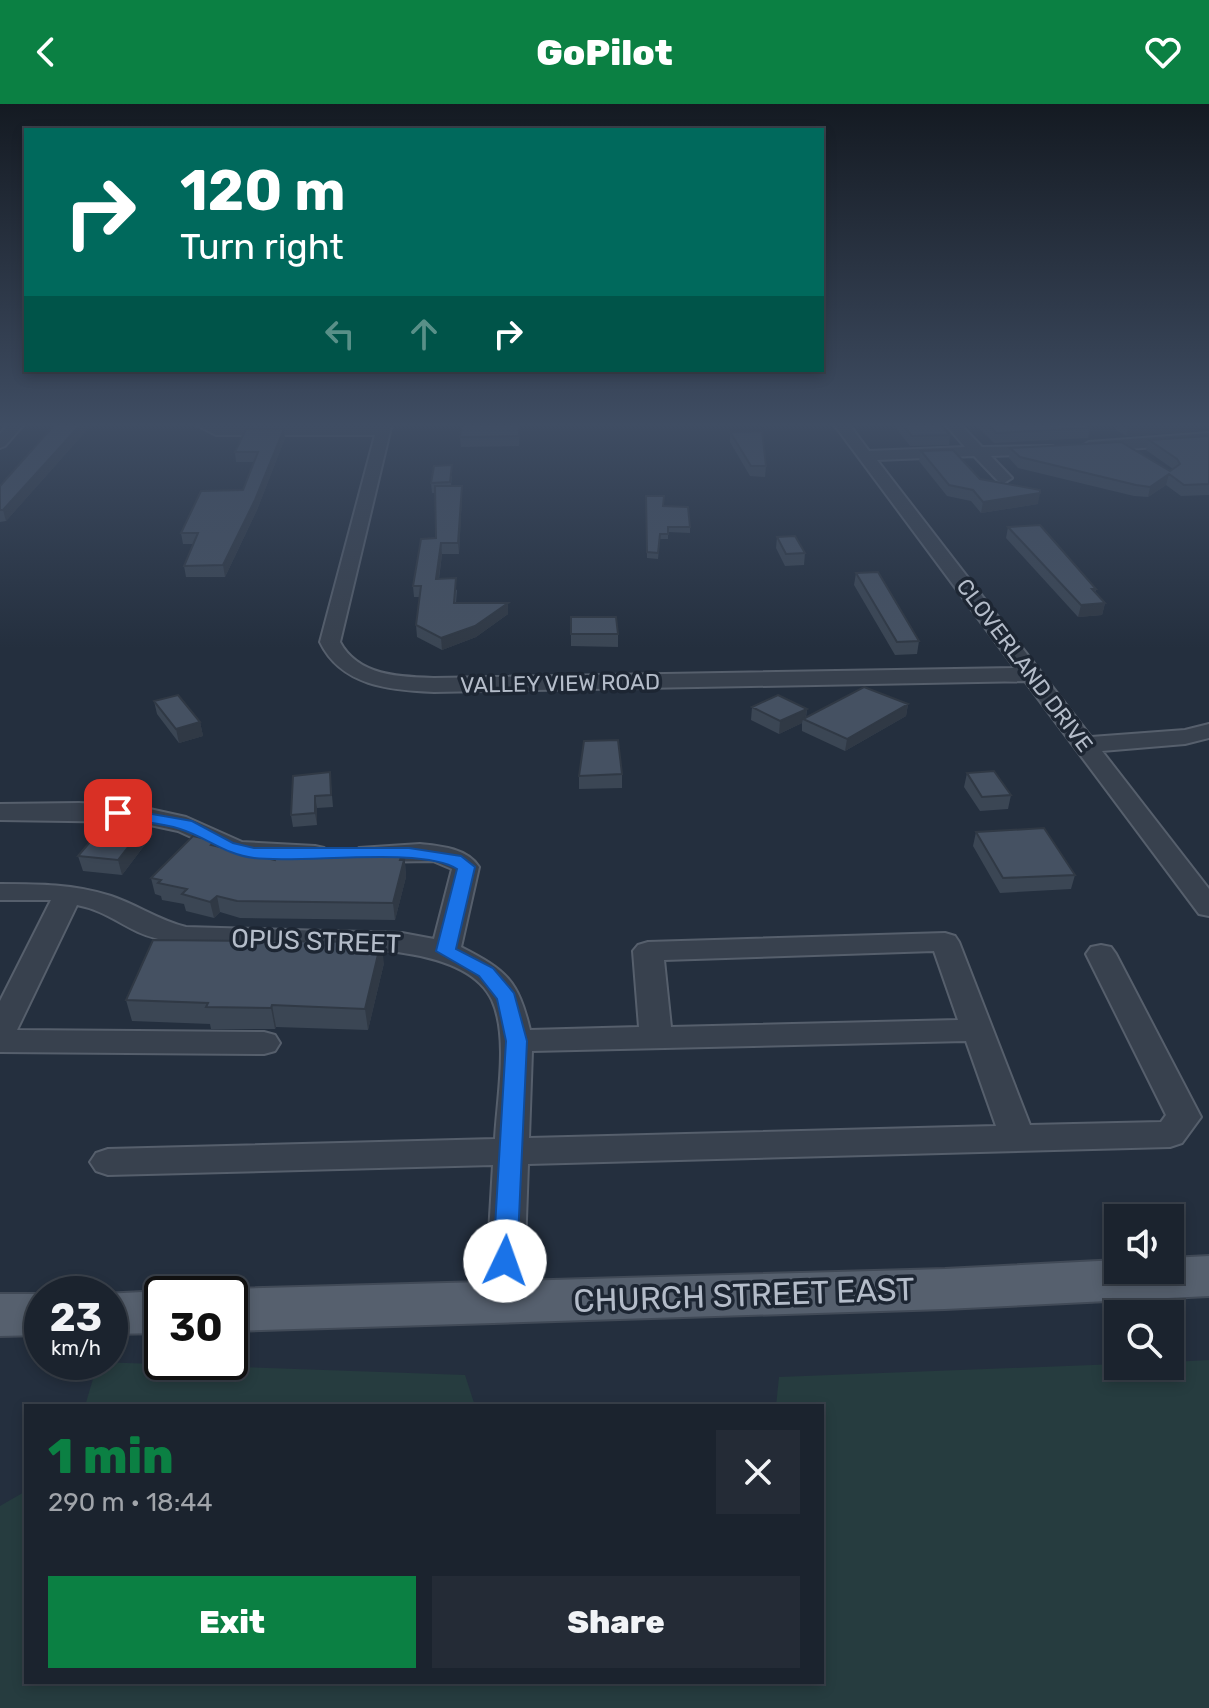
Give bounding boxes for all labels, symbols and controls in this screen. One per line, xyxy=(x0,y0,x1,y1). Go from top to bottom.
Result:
icon: back xyxy=(24,30,68,74)
icon: heart xyxy=(1141,30,1185,74)
text: GoPilot xyxy=(536,31,673,74)
text: 120 m xyxy=(180,158,346,224)
icon: right xyxy=(48,160,152,264)
text: Turn right xyxy=(180,225,344,268)
icon: left xyxy=(318,312,362,356)
icon: ahead xyxy=(402,312,446,356)
icon: right xyxy=(486,312,530,356)
street label: CLOVERLAND DRIVE xyxy=(951,573,1098,757)
street label: VALLEY VIEW ROAD xyxy=(460,668,660,699)
pin xyxy=(84,779,152,847)
icon: arrive xyxy=(96,791,140,835)
street label: OPUS STREET xyxy=(231,923,401,960)
map controls xyxy=(1104,1204,1184,1380)
button: sound xyxy=(1104,1204,1184,1284)
position arrow xyxy=(463,1219,547,1303)
street label: CHURCH STREET EAST xyxy=(573,1270,915,1320)
speed limit sign: 30 xyxy=(144,1276,248,1380)
text: 23 xyxy=(50,1294,102,1341)
button: search xyxy=(1104,1300,1184,1380)
text: km/h xyxy=(51,1336,101,1360)
text: 1 min xyxy=(48,1428,174,1485)
button: close xyxy=(716,1430,800,1514)
text: 290 m · 18:44 xyxy=(48,1487,213,1518)
button: Exit xyxy=(48,1576,416,1668)
button: Share xyxy=(432,1576,800,1668)

